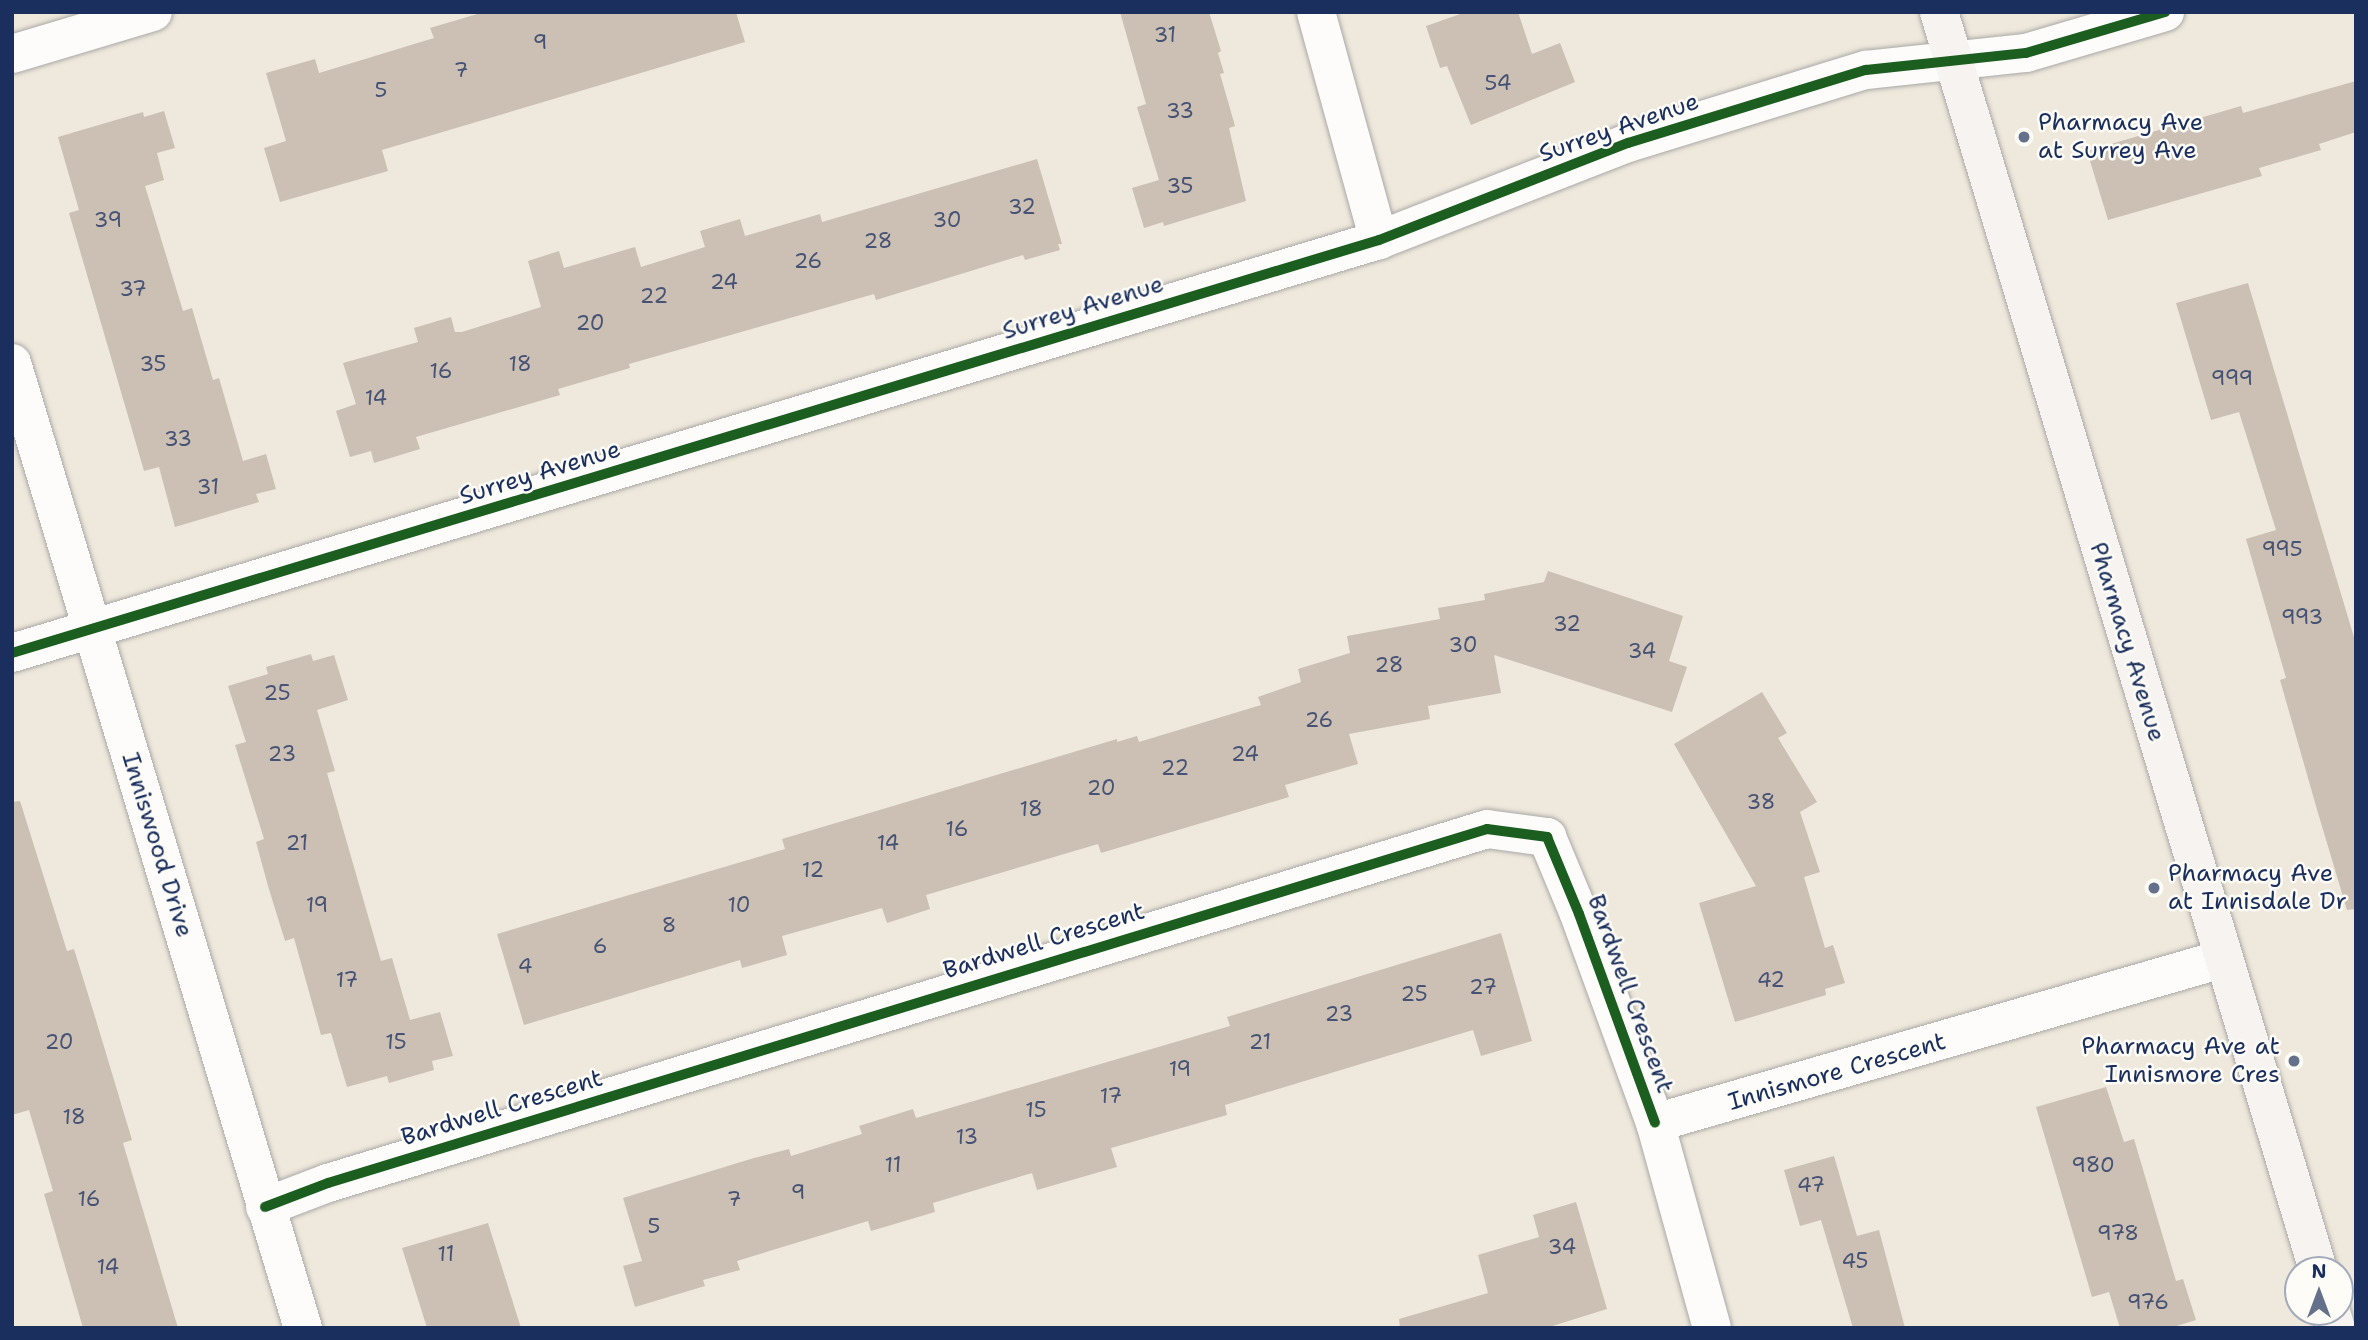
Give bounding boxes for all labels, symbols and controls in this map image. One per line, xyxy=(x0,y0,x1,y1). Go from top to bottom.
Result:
house number: 31 xyxy=(1154,22,1176,48)
house number: 9 xyxy=(533,29,547,55)
house number: 7 xyxy=(454,57,468,83)
house number: 54 xyxy=(1484,70,1512,96)
house number: 5 xyxy=(375,77,387,103)
street label: Surrey Avenue xyxy=(1535,87,1703,169)
house number: 33 xyxy=(1166,98,1194,124)
place label: Pharmacy Ave at Surrey Ave xyxy=(2038,109,2203,165)
marker: Pharmacy Ave at Surrey Ave xyxy=(2016,129,2032,145)
house number: 35 xyxy=(1167,173,1193,199)
house number: 32 xyxy=(1008,194,1036,220)
house number: 39 xyxy=(94,207,122,233)
house number: 30 xyxy=(932,207,962,233)
house number: 28 xyxy=(864,228,892,254)
house number: 26 xyxy=(794,248,822,274)
house number: 24 xyxy=(710,269,738,295)
street label: Surrey Avenue xyxy=(999,270,1167,346)
house number: 37 xyxy=(119,276,147,302)
house number: 22 xyxy=(640,283,668,309)
house number: 20 xyxy=(576,310,604,336)
house number: 35 xyxy=(140,351,166,377)
house number: 18 xyxy=(508,351,532,377)
house number: 16 xyxy=(430,358,452,384)
house number: 999 xyxy=(2211,365,2253,391)
house number: 14 xyxy=(365,385,387,411)
house number: 33 xyxy=(164,426,192,452)
street label: Surrey Avenue xyxy=(456,435,624,511)
house number: 31 xyxy=(197,474,219,500)
house number: 995 xyxy=(2261,536,2303,562)
street label: Pharmacy Avenue xyxy=(2083,539,2171,745)
house number: 993 xyxy=(2281,604,2323,630)
house number: 32 xyxy=(1553,611,1581,637)
house number: 30 xyxy=(1448,632,1478,658)
house number: 34 xyxy=(1628,638,1656,664)
house number: 28 xyxy=(1375,652,1403,678)
house number: 25 xyxy=(263,680,291,706)
house number: 26 xyxy=(1305,707,1333,733)
house number: 23 xyxy=(268,741,296,767)
house number: 24 xyxy=(1231,741,1259,767)
street label: Inniswood Drive xyxy=(115,749,199,941)
house number: 22 xyxy=(1161,755,1189,781)
house number: 20 xyxy=(1087,775,1115,801)
house number: 38 xyxy=(1747,789,1775,815)
house number: 18 xyxy=(1019,796,1043,822)
house number: 16 xyxy=(946,816,968,842)
house number: 21 xyxy=(286,830,308,856)
house number: 14 xyxy=(877,830,899,856)
house number: 12 xyxy=(802,857,824,883)
place label: Pharmacy Ave at Innisdale Dr xyxy=(2168,860,2347,916)
marker: Pharmacy Ave at Innisdale Dr xyxy=(2146,880,2162,896)
street label: Bardwell Crescent xyxy=(1581,891,1679,1097)
house number: 19 xyxy=(306,892,328,918)
house number: 10 xyxy=(728,892,750,918)
street label: Bardwell Crescent xyxy=(940,897,1148,985)
house number: 8 xyxy=(662,912,676,938)
house number: 6 xyxy=(593,933,607,959)
house number: 4 xyxy=(518,953,532,979)
house number: 17 xyxy=(336,967,358,993)
house number: 42 xyxy=(1757,967,1785,993)
house number: 27 xyxy=(1469,974,1497,1000)
house number: 25 xyxy=(1400,981,1428,1007)
house number: 23 xyxy=(1325,1001,1353,1027)
street label: Innismore Crescent xyxy=(1725,1027,1949,1117)
house number: 20 xyxy=(45,1029,73,1055)
house number: 15 xyxy=(385,1029,407,1055)
house number: 21 xyxy=(1249,1029,1271,1055)
place label: Pharmacy Ave at Innismore Cres xyxy=(2081,1033,2280,1089)
marker: Pharmacy Ave at Innismore Cres xyxy=(2286,1053,2302,1069)
house number: 19 xyxy=(1169,1056,1191,1082)
street label: Bardwell Crescent xyxy=(398,1064,606,1152)
house number: 17 xyxy=(1100,1083,1122,1109)
house number: 15 xyxy=(1025,1097,1047,1123)
house number: 18 xyxy=(62,1104,86,1130)
house number: 13 xyxy=(956,1124,978,1150)
house number: 11 xyxy=(885,1152,901,1178)
house number: 980 xyxy=(2071,1152,2115,1178)
house number: 47 xyxy=(1797,1172,1825,1198)
house number: 9 xyxy=(791,1179,805,1205)
house number: 16 xyxy=(78,1186,100,1212)
house number: 7 xyxy=(727,1186,741,1212)
house number: 5 xyxy=(648,1213,660,1239)
house number: 978 xyxy=(2097,1220,2139,1246)
house number: 34 xyxy=(1548,1234,1576,1260)
house number: 11 xyxy=(438,1241,454,1267)
house number: 45 xyxy=(1842,1248,1868,1274)
house number: 14 xyxy=(97,1254,119,1280)
north arrow xyxy=(2284,1256,2354,1326)
text: N xyxy=(2311,1259,2327,1284)
house number: 976 xyxy=(2127,1289,2169,1315)

